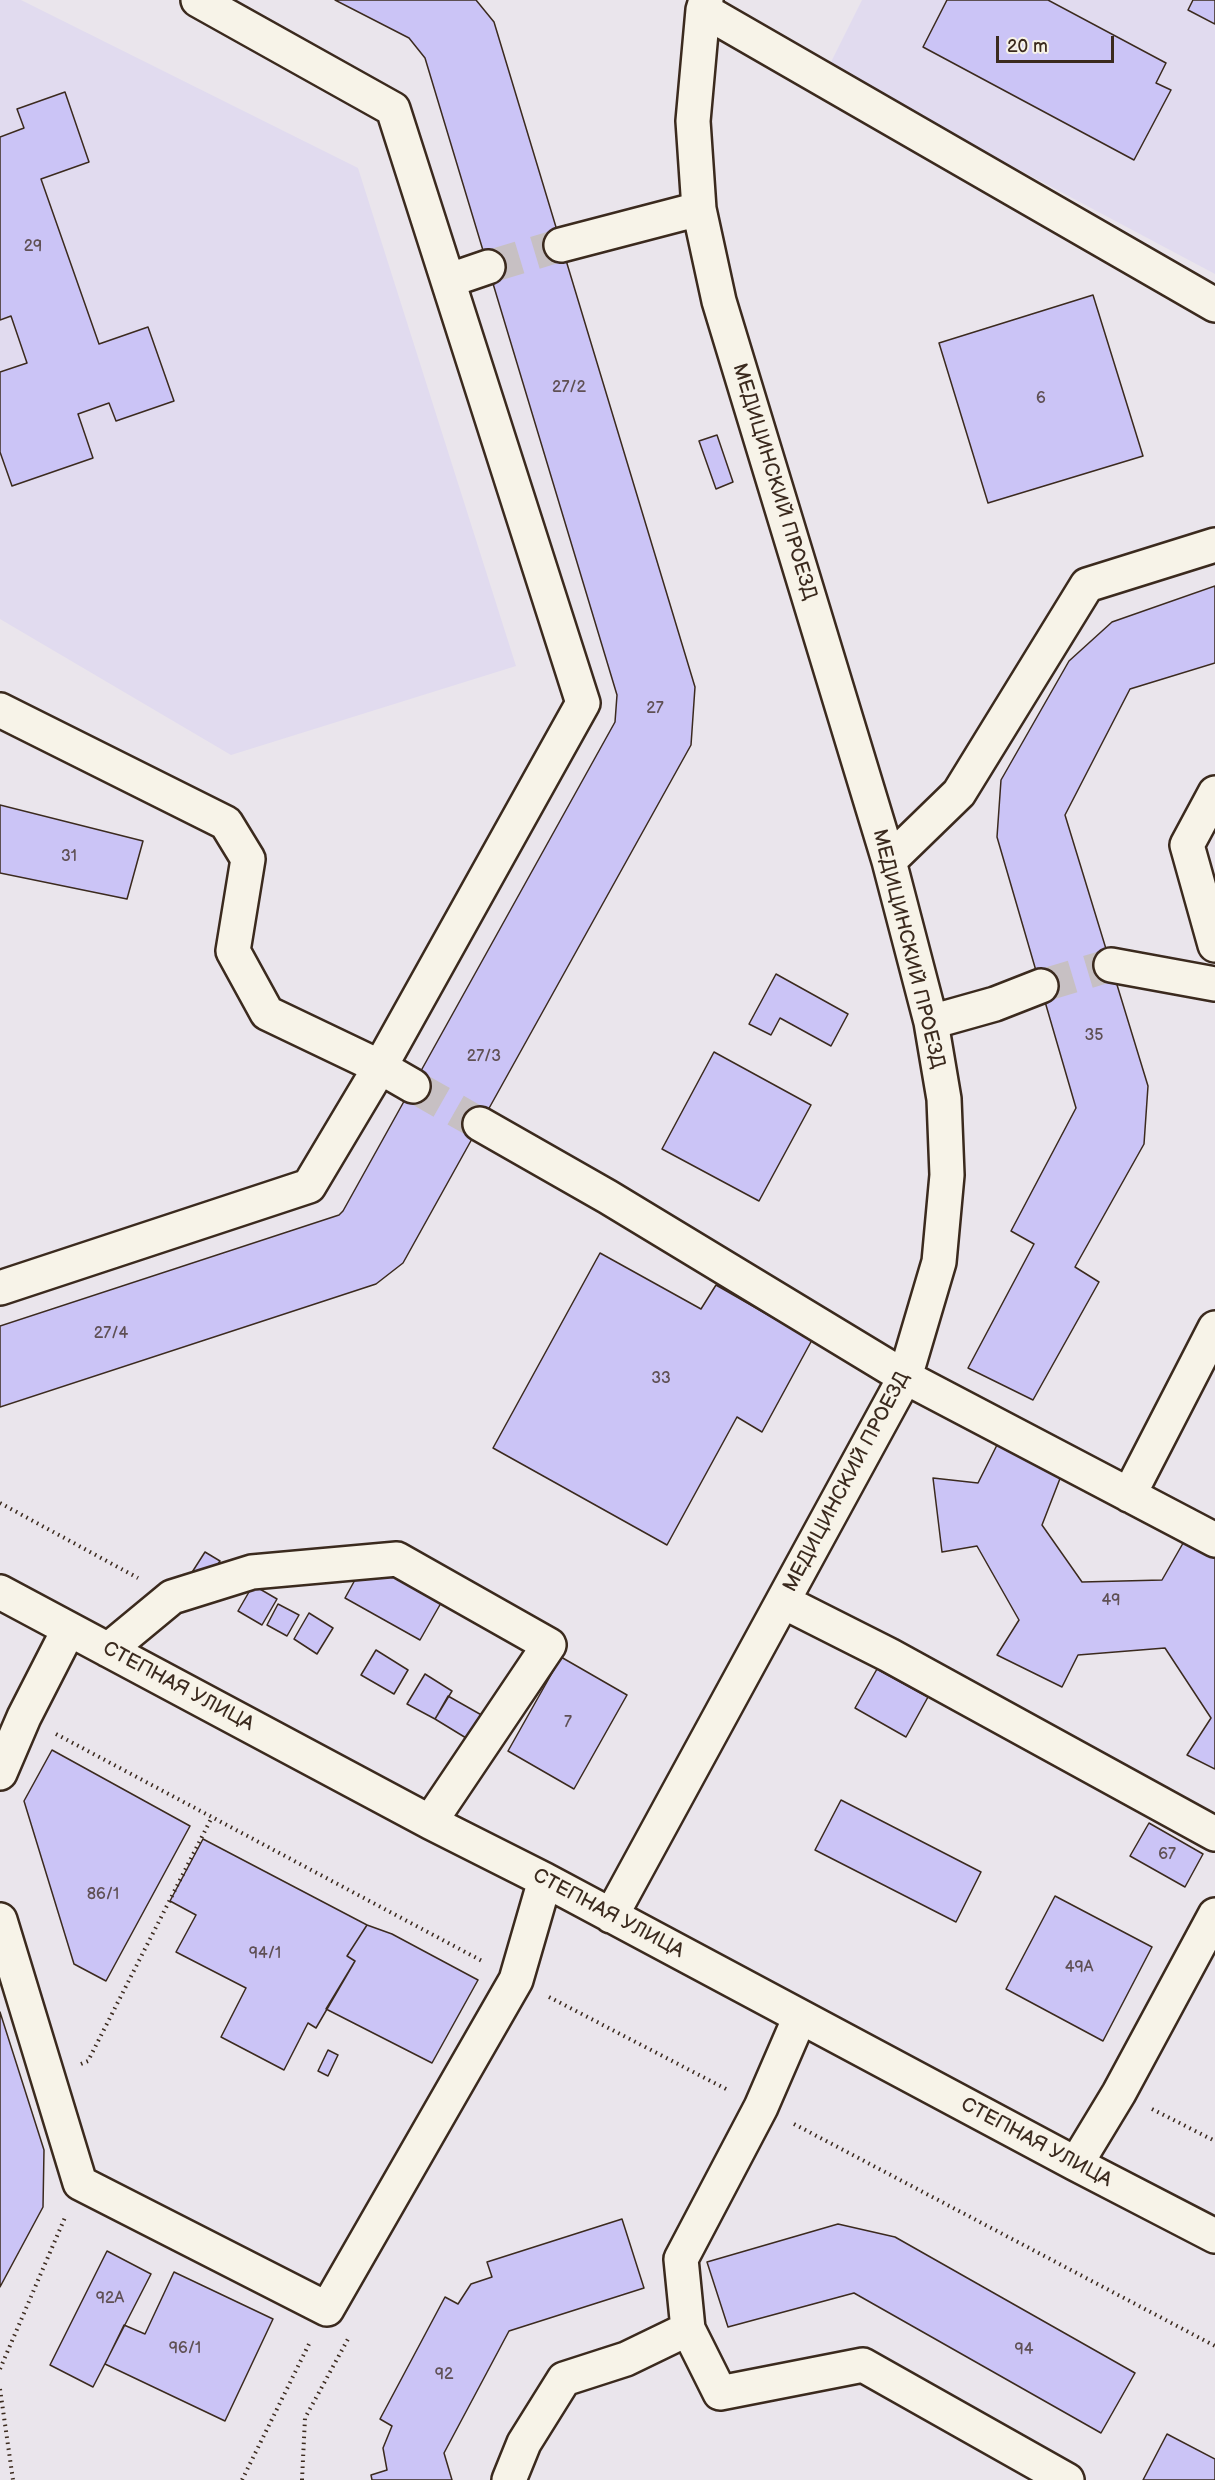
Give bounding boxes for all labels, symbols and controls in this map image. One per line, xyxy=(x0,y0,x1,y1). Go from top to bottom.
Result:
scale bar xyxy=(999,24,1118,62)
text: 20 m xyxy=(1007,36,1048,57)
house number: 29 xyxy=(24,237,42,257)
street label: МЕДИЦИНСКИЙ ПРОЕЗД xyxy=(727,361,821,603)
house number: 27/2 xyxy=(552,378,586,398)
house number: 6 xyxy=(1036,389,1046,409)
house number: 27 xyxy=(646,699,664,719)
street label: МЕДИЦИНСКИЙ ПРОЕЗД xyxy=(867,827,949,1071)
house number: 31 xyxy=(61,847,77,867)
house number: 35 xyxy=(1084,1026,1104,1046)
house number: 27/3 xyxy=(467,1047,501,1067)
house number: 27/4 xyxy=(94,1324,128,1344)
street label: МЕДИЦИНСКИЙ ПРОЕЗД xyxy=(779,1368,915,1596)
house number: 33 xyxy=(651,1369,671,1389)
house number: 49 xyxy=(1101,1591,1121,1611)
street label: СТЕПНАЯ УЛИЦА xyxy=(98,1637,258,1737)
house number: 7 xyxy=(564,1713,572,1733)
house number: 67 xyxy=(1158,1845,1176,1865)
street label: СТЕПНАЯ УЛИЦА xyxy=(528,1864,688,1964)
house number: 86/1 xyxy=(87,1885,119,1905)
house number: 94/1 xyxy=(249,1944,281,1964)
house number: 49А xyxy=(1065,1958,1093,1978)
street label: СТЕПНАЯ УЛИЦА xyxy=(956,2093,1116,2193)
house number: 92А xyxy=(96,2289,124,2309)
house number: 96/1 xyxy=(169,2339,201,2359)
house number: 94 xyxy=(1014,2340,1034,2360)
house number: 92 xyxy=(435,2365,453,2385)

